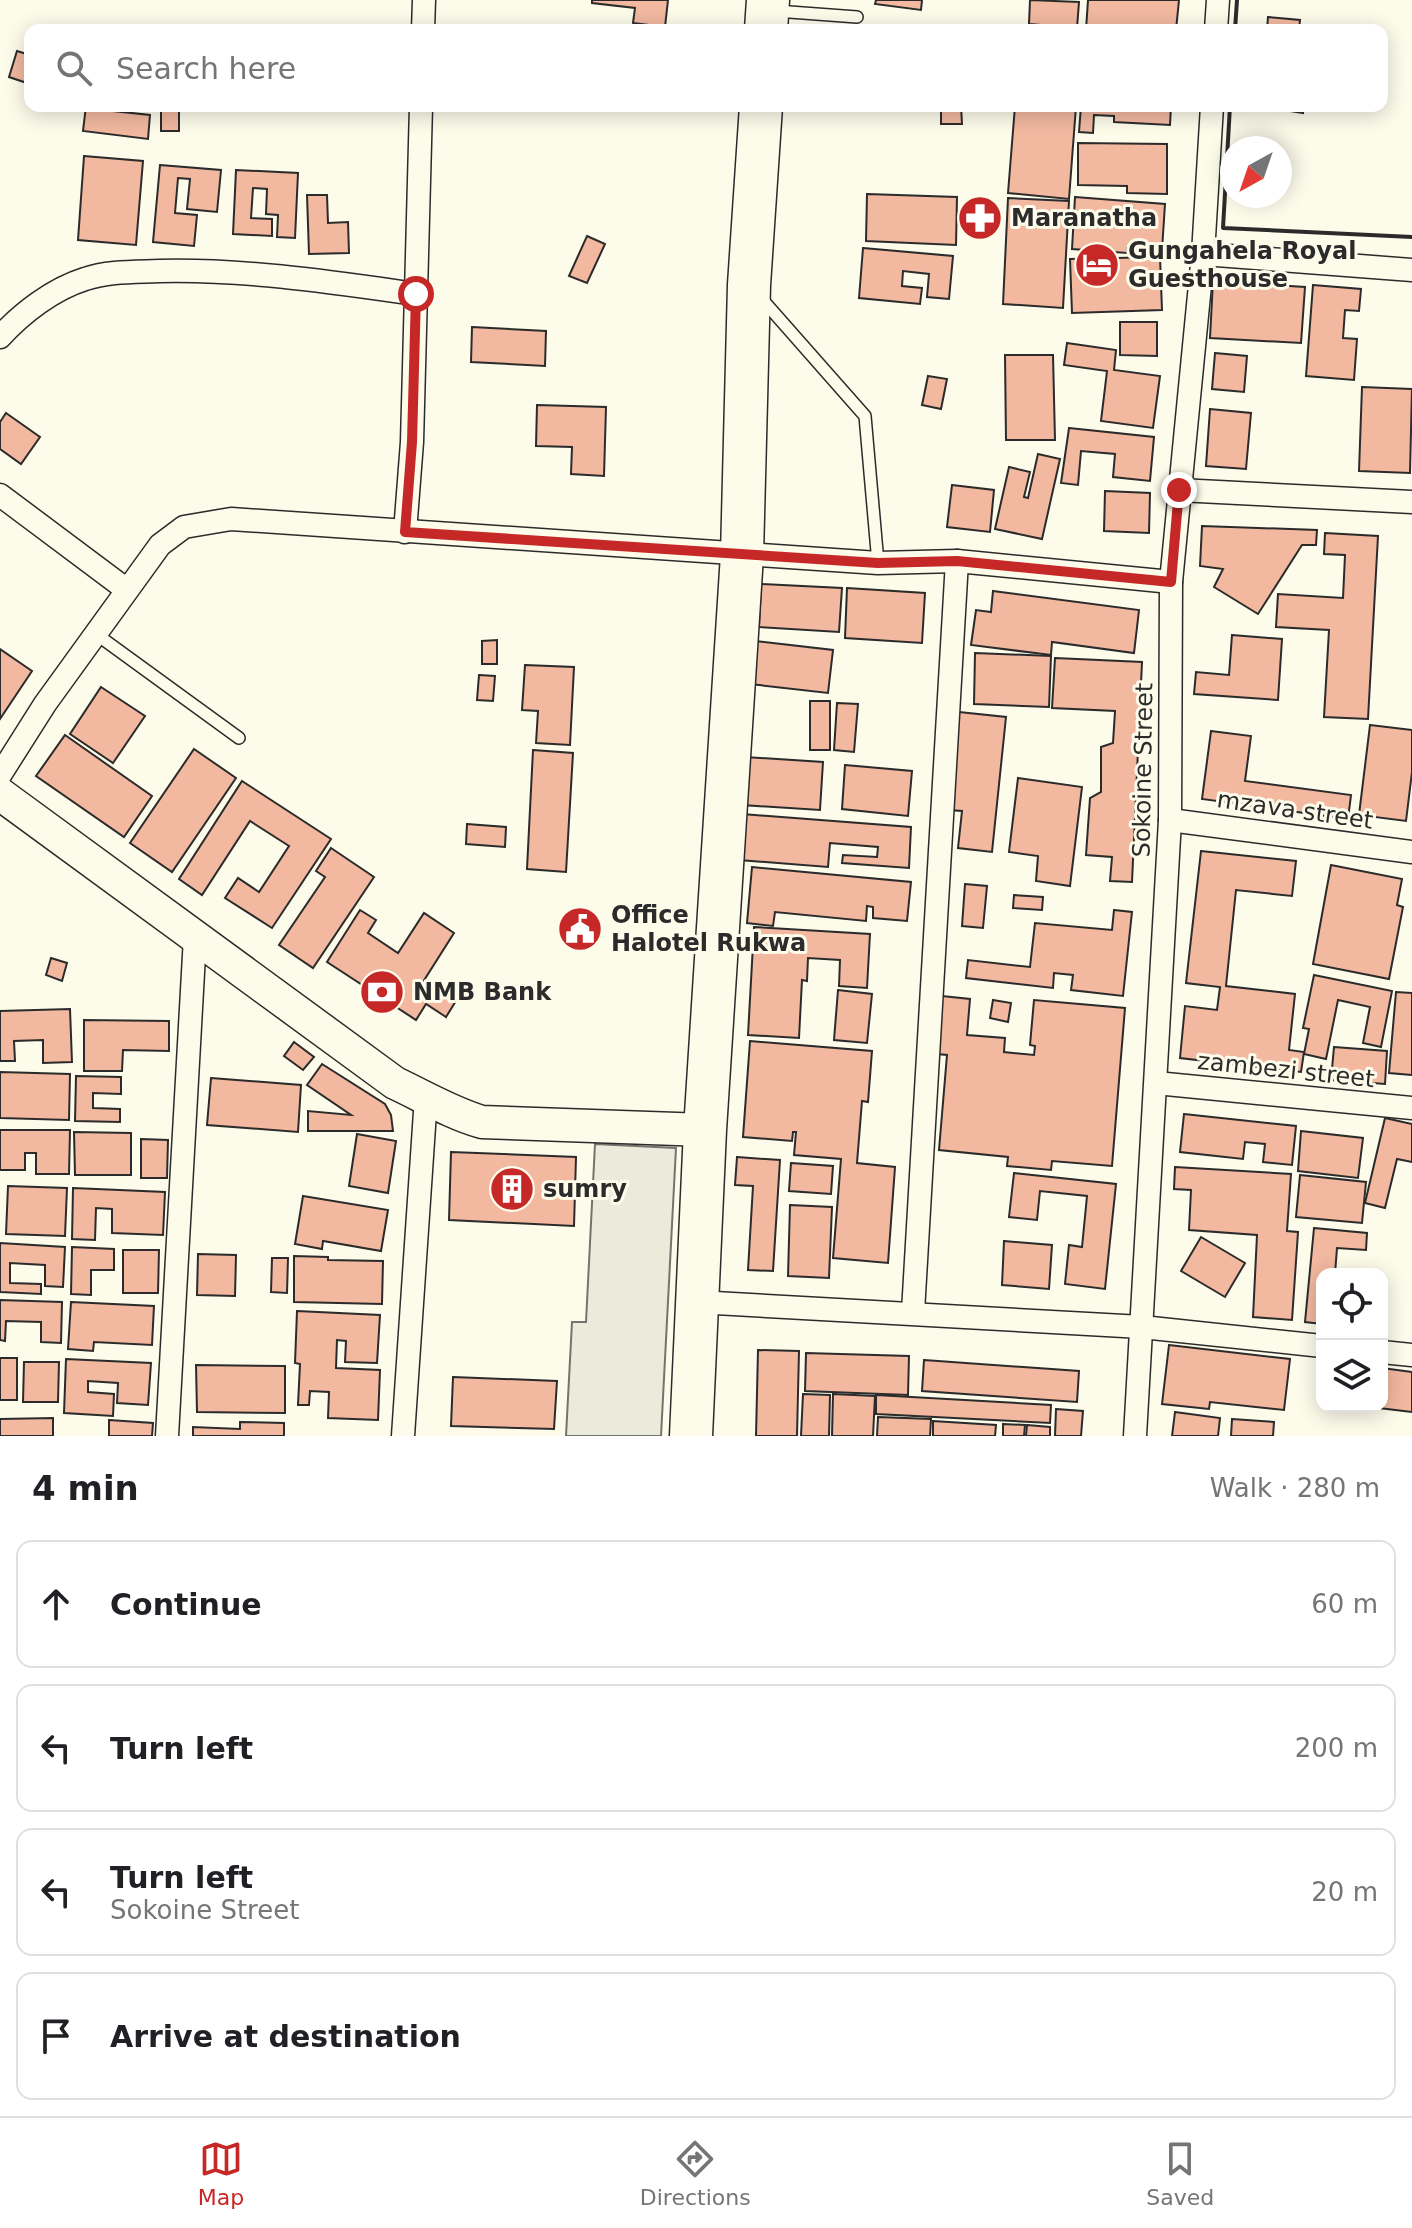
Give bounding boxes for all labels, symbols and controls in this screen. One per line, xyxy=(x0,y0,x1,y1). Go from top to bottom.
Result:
search box xyxy=(24,24,1388,112)
icon: search xyxy=(52,46,96,90)
text: Search here xyxy=(116,51,296,86)
north arrow xyxy=(1220,136,1292,208)
pharmacy icon: Maranatha xyxy=(956,194,1004,242)
place label: Maranatha xyxy=(1011,204,1157,232)
place label: Gungahela Royal Guesthouse xyxy=(1128,237,1356,293)
hotel icon: Gungahela Royal Guesthouse xyxy=(1073,241,1121,289)
route start xyxy=(398,276,434,312)
route end xyxy=(1161,472,1197,508)
street label: Sokoine Street xyxy=(1127,682,1159,858)
street label: mzava street xyxy=(1215,785,1375,835)
place label: Office Halotel Rukwa xyxy=(611,901,806,957)
public building icon: Office Halotel Rukwa xyxy=(556,905,604,953)
bank icon: NMB Bank xyxy=(358,968,406,1016)
place label: NMB Bank xyxy=(413,978,552,1006)
street label: zambezi street xyxy=(1196,1047,1376,1093)
building icon: sumry xyxy=(488,1165,536,1213)
place label: sumry xyxy=(543,1175,627,1203)
map controls xyxy=(1316,1268,1388,1412)
button: locate xyxy=(1316,1268,1388,1340)
button: layers xyxy=(1316,1340,1388,1412)
text: 4 min xyxy=(32,1468,139,1508)
text: Walk · 280 m xyxy=(1210,1473,1380,1503)
icon: ahead xyxy=(34,1582,78,1626)
text: Continue xyxy=(110,1587,262,1622)
text: 60 m xyxy=(1311,1589,1378,1619)
icon: left xyxy=(34,1726,78,1770)
text: Turn left xyxy=(110,1731,253,1766)
text: 200 m xyxy=(1295,1733,1378,1763)
text: Turn left xyxy=(110,1860,253,1895)
icon: left xyxy=(34,1870,78,1914)
text: 20 m xyxy=(1311,1877,1378,1907)
text: Sokoine Street xyxy=(110,1895,299,1925)
icon: arrive xyxy=(34,2014,78,2058)
text: Arrive at destination xyxy=(110,2019,461,2054)
tab: Map xyxy=(198,2137,244,2210)
tab: Directions xyxy=(640,2137,751,2210)
tab: Saved xyxy=(1146,2137,1214,2210)

